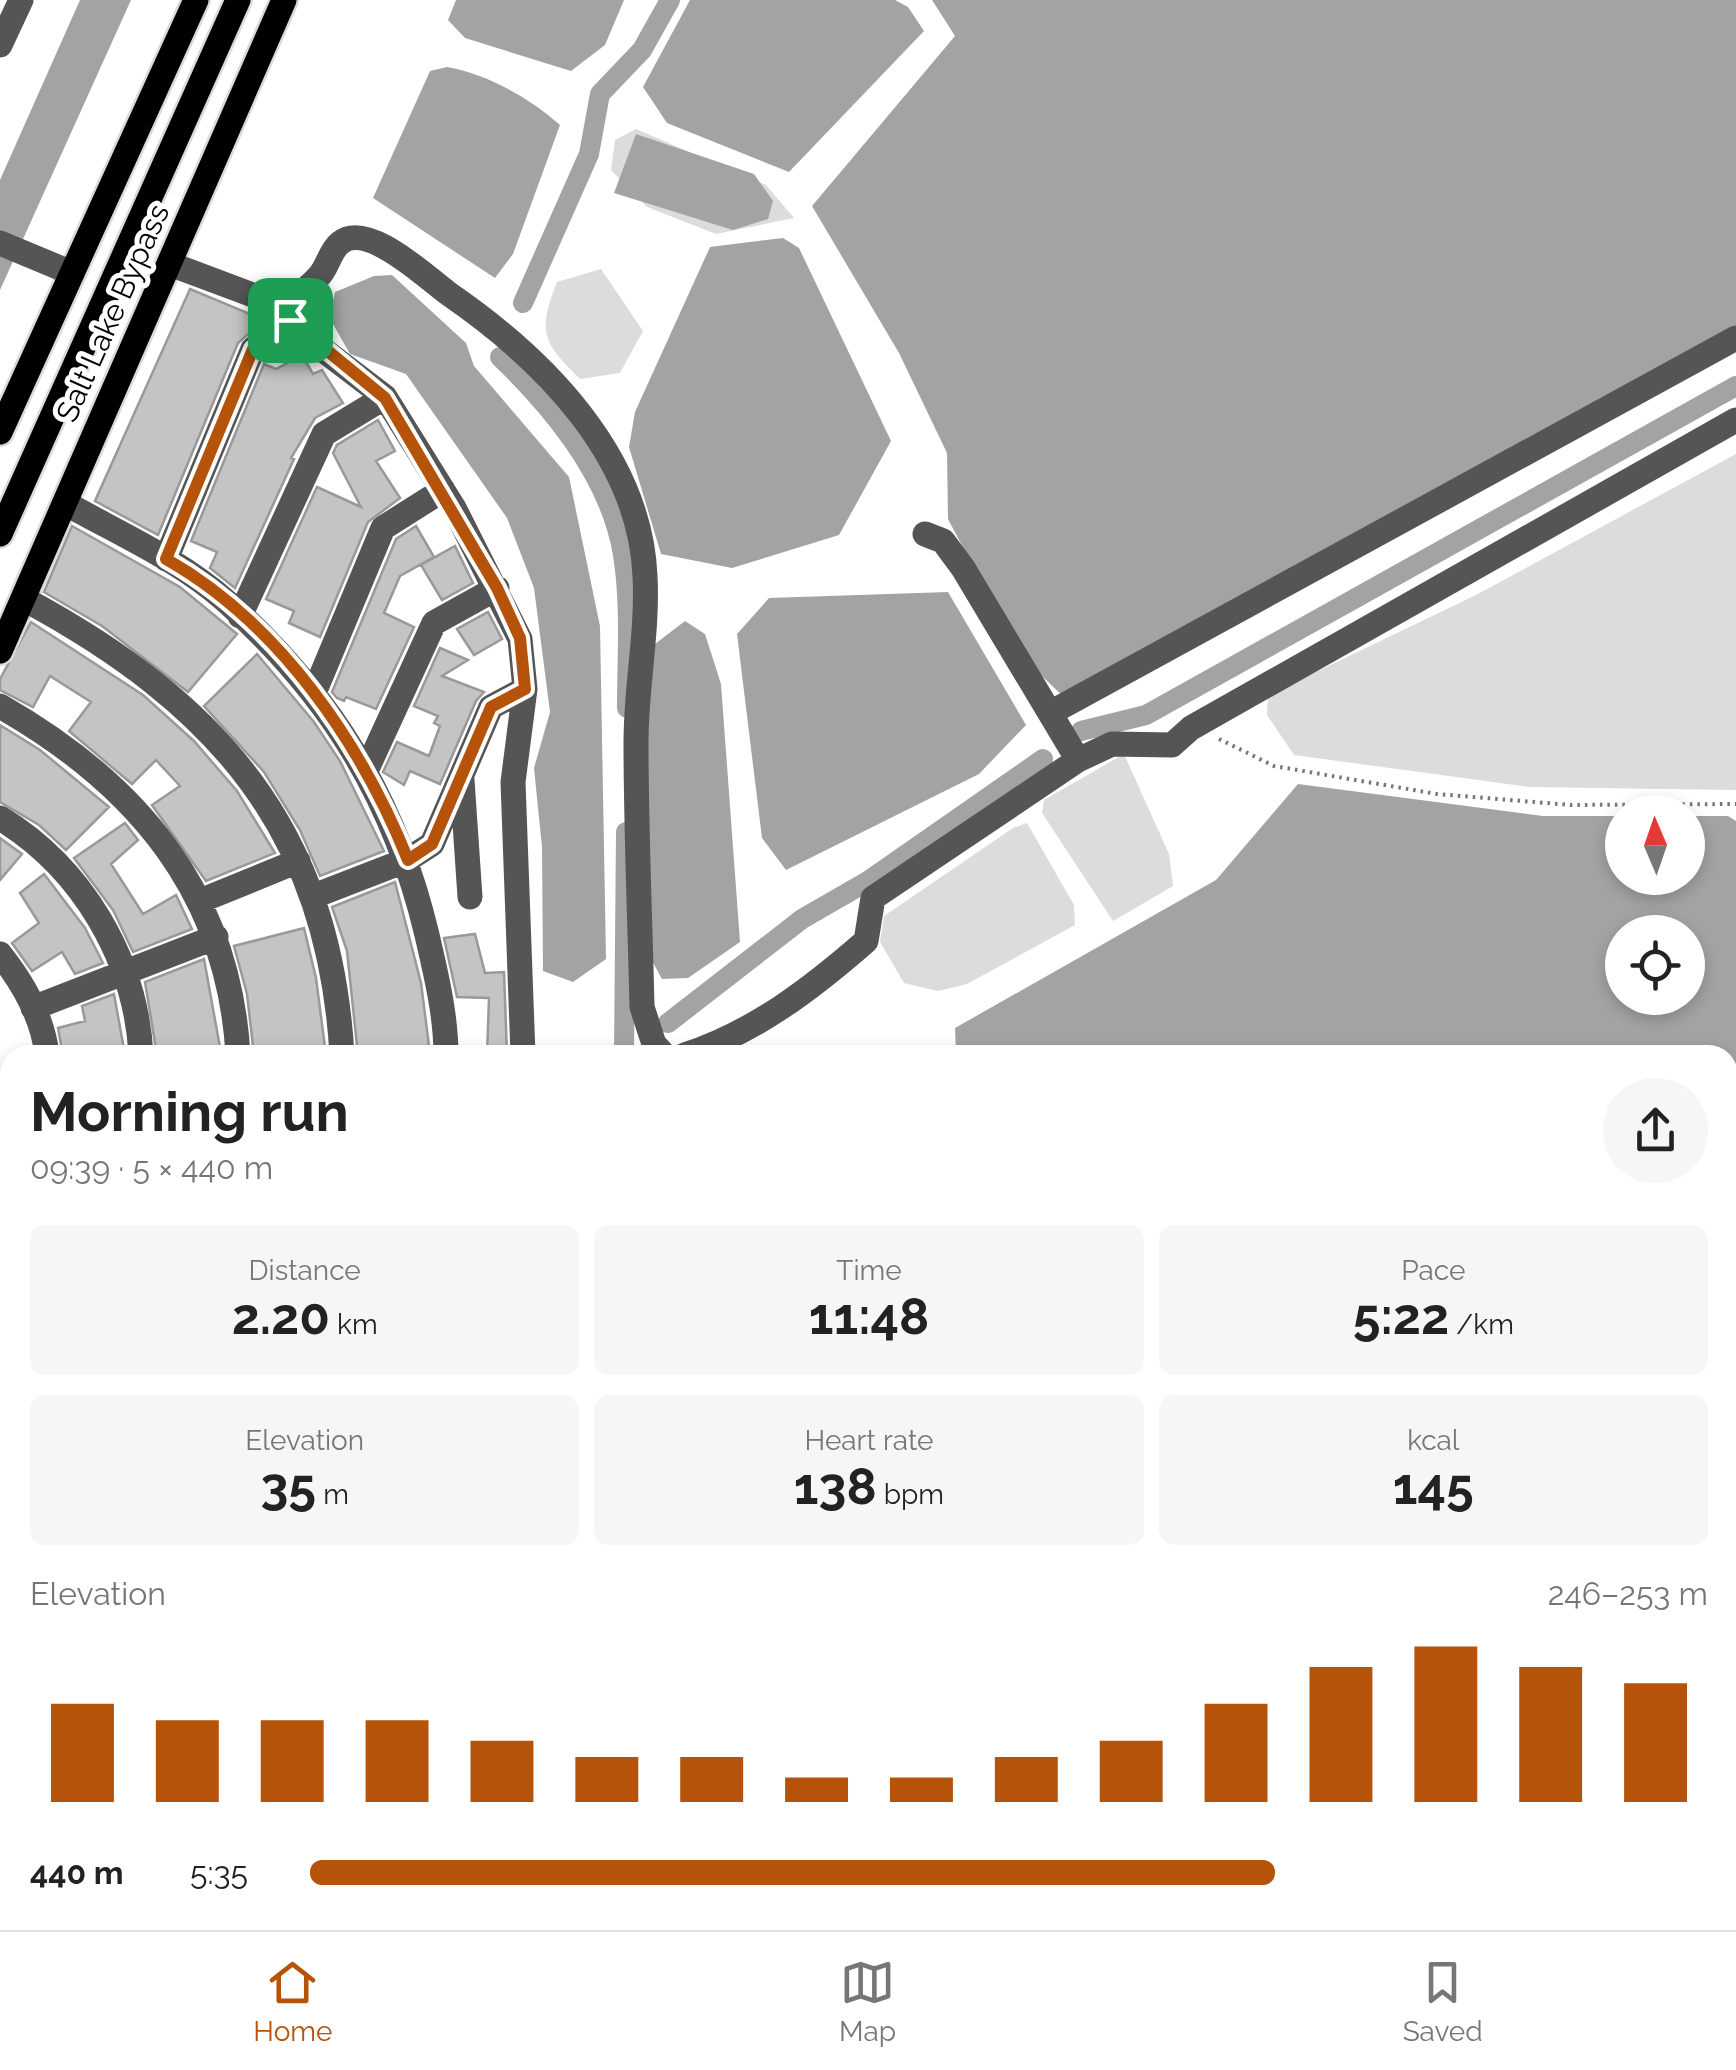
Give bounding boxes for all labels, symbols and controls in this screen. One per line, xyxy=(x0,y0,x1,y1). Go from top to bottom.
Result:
street label: Salt Lake Bypass xyxy=(49,199,176,427)
pin xyxy=(248,278,333,363)
icon: arrive xyxy=(263,293,318,348)
north arrow xyxy=(1605,795,1705,895)
map controls xyxy=(1605,795,1705,1015)
button: locate xyxy=(1605,915,1705,1015)
button: share xyxy=(1603,1078,1708,1183)
text: Morning run xyxy=(30,1079,349,1144)
text: 09:39 · 5 × 440 m xyxy=(30,1149,273,1186)
text: Distance xyxy=(249,1254,361,1287)
text: Time xyxy=(836,1254,902,1287)
text: Pace xyxy=(1401,1254,1465,1287)
text: 2.20 xyxy=(232,1287,330,1346)
text: 11:48 xyxy=(809,1287,929,1346)
text: 5:22 xyxy=(1353,1287,1449,1346)
text: km xyxy=(330,1308,378,1341)
text: /km xyxy=(1449,1308,1514,1341)
text: Elevation xyxy=(245,1424,364,1457)
text: Heart rate xyxy=(805,1424,933,1457)
text: kcal xyxy=(1407,1424,1459,1457)
text: 35 xyxy=(260,1457,316,1516)
text: 138 xyxy=(794,1457,877,1516)
text: 145 xyxy=(1393,1457,1474,1516)
text: m xyxy=(316,1478,349,1511)
text: bpm xyxy=(877,1478,944,1511)
text: Elevation xyxy=(30,1575,166,1612)
text: 246–253 m xyxy=(1548,1575,1708,1612)
text: 440 m xyxy=(30,1854,124,1891)
text: 5:35 xyxy=(190,1854,248,1891)
tab: Home xyxy=(253,1955,333,2048)
tab: Map xyxy=(839,1955,896,2048)
tab: Saved xyxy=(1403,1955,1483,2048)

